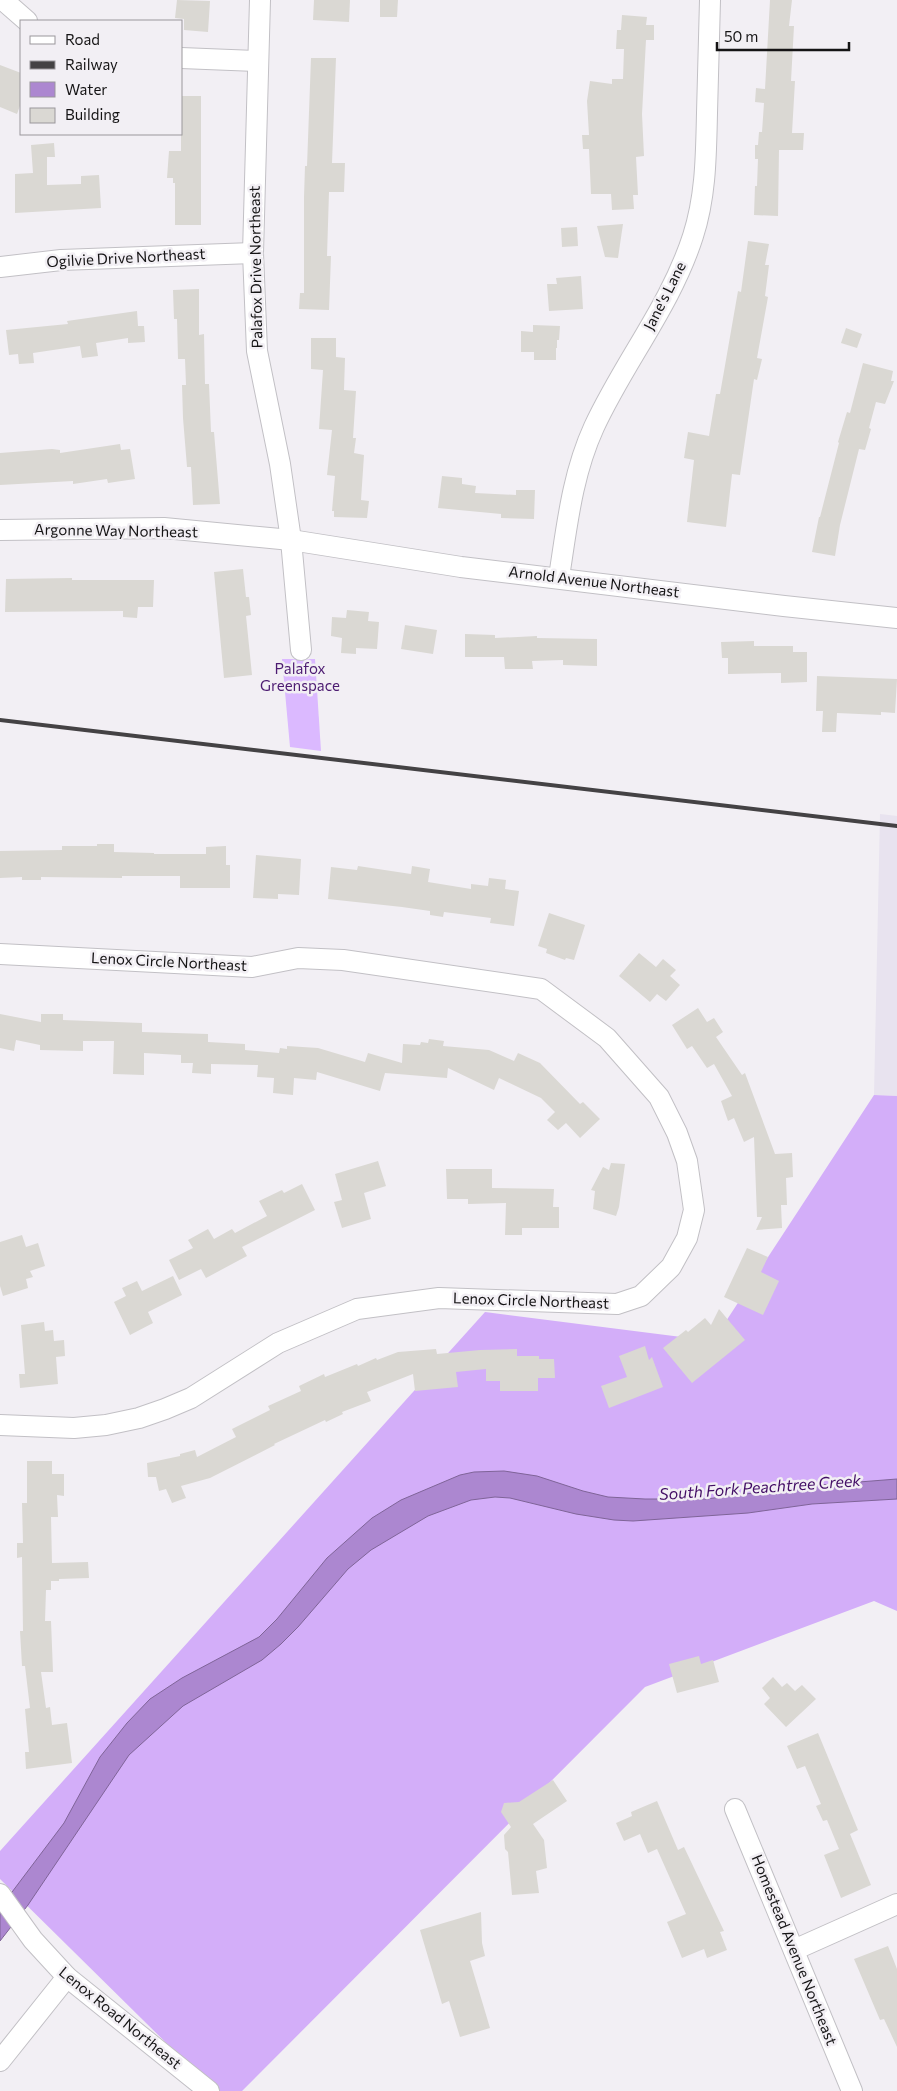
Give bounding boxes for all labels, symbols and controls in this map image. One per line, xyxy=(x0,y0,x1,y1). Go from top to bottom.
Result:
legend xyxy=(20,20,182,135)
scale bar xyxy=(717,20,850,52)
text: 50 m xyxy=(724,27,758,45)
text: Road xyxy=(65,30,100,48)
text: Railway xyxy=(65,55,118,73)
text: Water xyxy=(65,80,107,98)
text: Building xyxy=(65,105,120,123)
street label: Palafox Drive Northeast xyxy=(245,185,265,349)
street label: Ogilvie Drive Northeast xyxy=(46,244,206,270)
street label: Jane's Lane xyxy=(639,258,689,333)
street label: Argonne Way Northeast xyxy=(34,520,198,540)
street label: Arnold Avenue Northeast xyxy=(508,562,680,600)
park label: Palafox Greenspace xyxy=(260,659,340,694)
street label: Lenox Circle Northeast xyxy=(91,948,247,974)
street label: Lenox Circle Northeast xyxy=(453,1288,609,1312)
water label: South Fork Peachtree Creek xyxy=(659,1470,862,1503)
street label: Homestead Avenue Northeast xyxy=(748,1852,841,2048)
street label: Lenox Road Northeast xyxy=(56,1962,185,2072)

